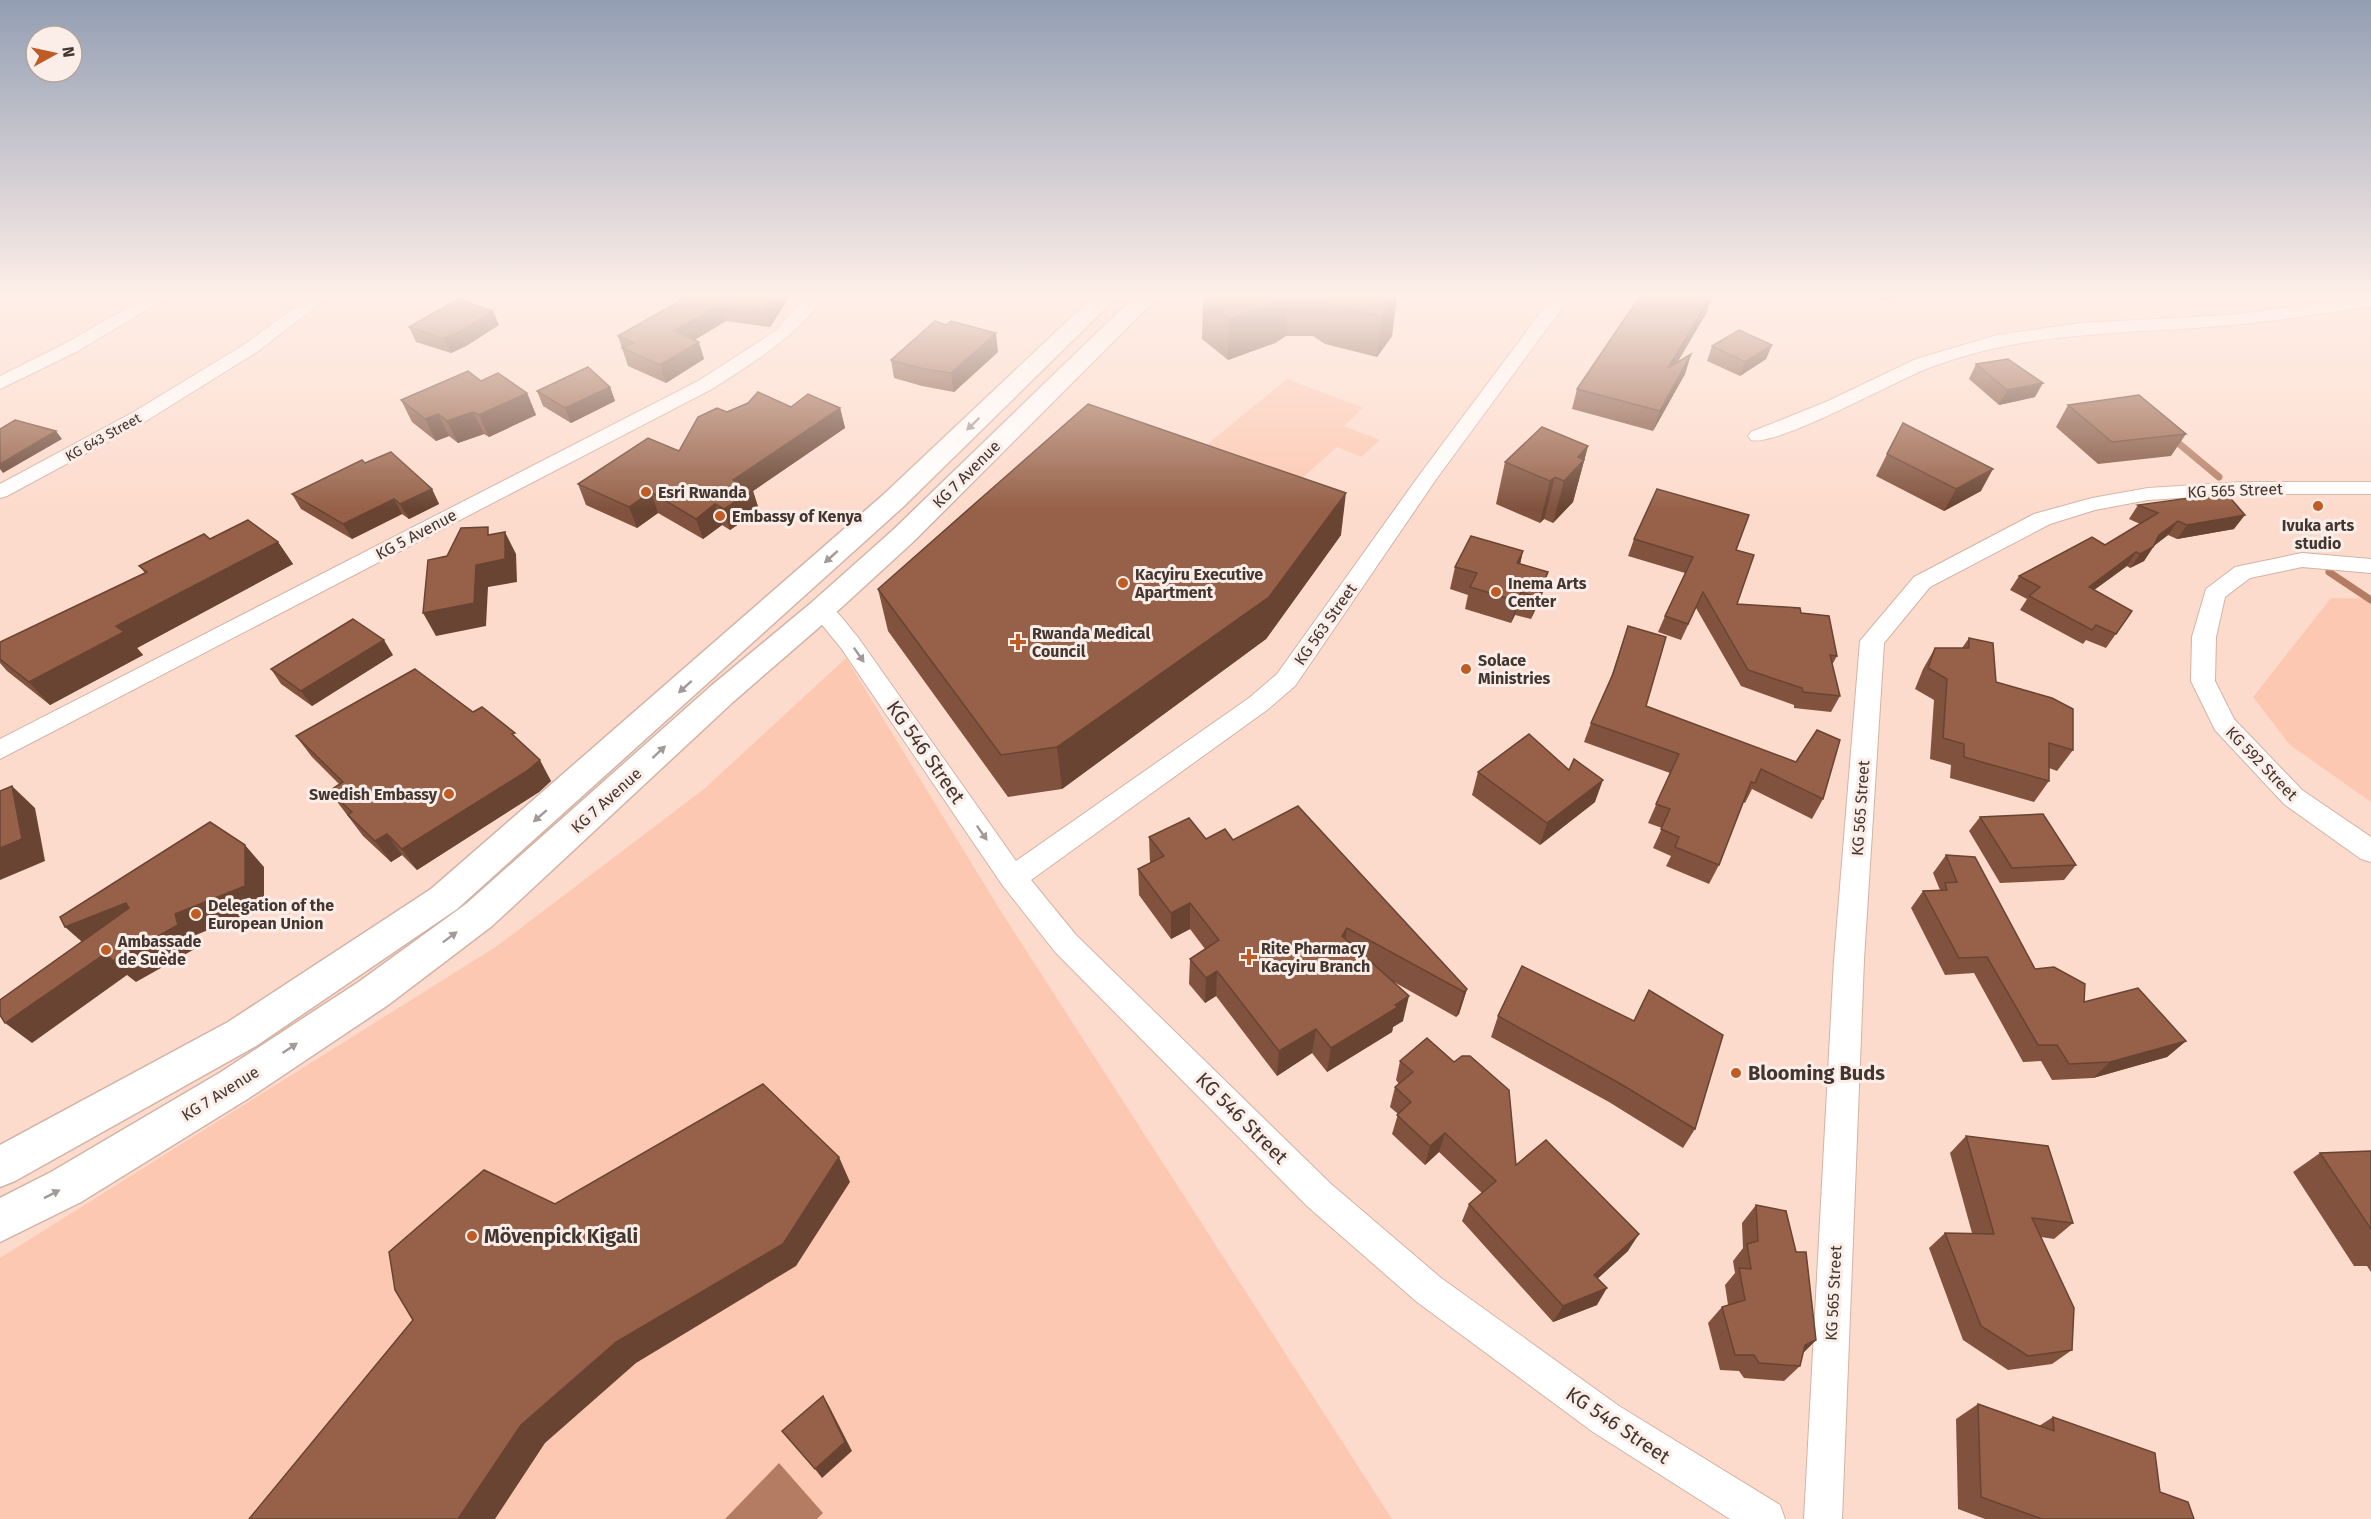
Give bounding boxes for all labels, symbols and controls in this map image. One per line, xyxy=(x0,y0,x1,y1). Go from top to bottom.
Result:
north arrow xyxy=(24,24,84,84)
text: N xyxy=(58,45,79,59)
street label: KG 643 Street xyxy=(62,409,145,465)
one-way arrow xyxy=(967,416,981,430)
street label: KG 7 Avenue xyxy=(929,437,1004,512)
street label: KG 565 Street xyxy=(2187,479,2283,502)
place label: Esri Rwanda xyxy=(658,483,747,502)
marker: Esri Rwanda xyxy=(639,485,653,499)
marker: Ivuka arts studio xyxy=(2311,499,2325,513)
street label: KG 5 Avenue xyxy=(373,505,460,564)
place label: Embassy of Kenya xyxy=(732,507,862,526)
marker: Embassy of Kenya xyxy=(713,509,727,523)
place label: Ivuka arts studio xyxy=(2282,516,2354,553)
one-way arrow xyxy=(824,550,839,563)
place label: Kacyiru Executive Apartment xyxy=(1134,565,1263,602)
place label: Inema Arts Center xyxy=(1508,574,1587,611)
marker: Kacyiru Executive Apartment xyxy=(1116,576,1130,590)
street label: KG 563 Street xyxy=(1290,580,1361,669)
marker: Inema Arts Center xyxy=(1489,585,1503,599)
place label: Rwanda Medical Council xyxy=(1032,624,1150,661)
marker: Rwanda Medical Council xyxy=(1009,633,1027,651)
one-way arrow xyxy=(853,647,865,663)
place label: Solace Ministries xyxy=(1478,651,1550,688)
marker: Solace Ministries xyxy=(1459,662,1473,676)
one-way arrow xyxy=(678,680,693,694)
street label: KG 546 Street xyxy=(882,696,971,809)
street label: KG 592 Street xyxy=(2222,723,2302,804)
one-way arrow xyxy=(651,745,666,759)
street label: KG 565 Street xyxy=(1848,759,1873,856)
street label: KG 7 Avenue xyxy=(567,764,645,837)
place label: Swedish Embassy xyxy=(309,785,438,804)
marker: Swedish Embassy xyxy=(442,787,456,801)
one-way arrow xyxy=(532,809,547,823)
one-way arrow xyxy=(976,824,988,840)
place label: Delegation of the European Union xyxy=(208,896,334,933)
marker: Delegation of the European Union xyxy=(189,907,203,921)
one-way arrow xyxy=(442,931,457,943)
place label: Ambassade de Suède xyxy=(117,932,202,969)
place label: Rite Pharmacy Kacyiru Branch xyxy=(1261,939,1370,976)
marker: Ambassade de Suède xyxy=(99,943,113,957)
marker: Rite Pharmacy Kacyiru Branch xyxy=(1242,950,1256,964)
one-way arrow xyxy=(282,1043,298,1054)
place label: Blooming Buds xyxy=(1748,1061,1885,1085)
street label: KG 7 Avenue xyxy=(178,1062,263,1125)
marker: Blooming Buds xyxy=(1729,1066,1743,1080)
street label: KG 546 Street xyxy=(1191,1067,1294,1170)
one-way arrow xyxy=(44,1189,61,1199)
place label: Mövenpick Kigali xyxy=(484,1224,638,1248)
marker: Mövenpick Kigali xyxy=(465,1229,479,1243)
street label: KG 565 Street xyxy=(1822,1245,1846,1341)
street label: KG 546 Street xyxy=(1561,1381,1675,1469)

